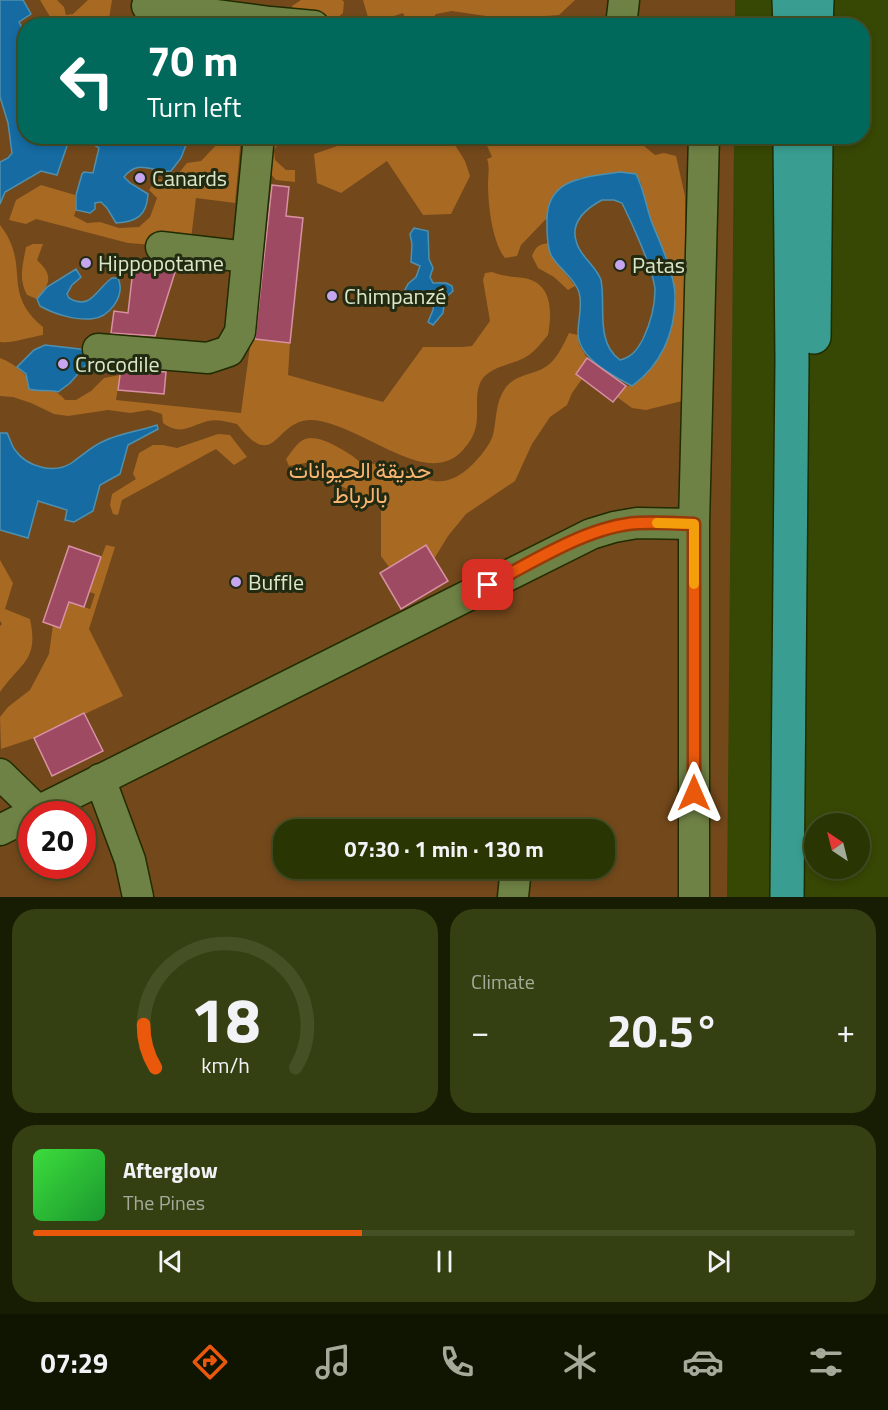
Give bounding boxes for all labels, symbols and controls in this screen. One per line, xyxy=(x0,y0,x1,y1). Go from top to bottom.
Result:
text: 70 m xyxy=(147,28,239,92)
icon: left xyxy=(48,42,126,120)
text: Turn left xyxy=(147,86,241,127)
place label: Canards xyxy=(152,161,227,195)
marker: Canards xyxy=(133,171,147,185)
place label: Hippopotame xyxy=(98,246,224,280)
place label: Patas xyxy=(632,248,685,282)
marker: Hippopotame xyxy=(79,256,93,270)
marker: Patas xyxy=(613,258,627,272)
place label: Chimpanzé xyxy=(344,279,446,313)
marker: Chimpanzé xyxy=(325,289,339,303)
place label: Crocodile xyxy=(75,347,160,381)
marker: Crocodile xyxy=(56,357,70,371)
park label: حديقة الحيوانات بالرباط xyxy=(289,453,431,512)
pin xyxy=(462,559,513,610)
place label: Buffle xyxy=(248,565,304,599)
icon: arrive xyxy=(471,568,504,601)
marker: Buffle xyxy=(229,575,243,589)
position arrow xyxy=(662,761,726,825)
speed limit sign: 20 xyxy=(18,801,96,879)
north arrow xyxy=(804,813,870,879)
map controls xyxy=(804,813,870,879)
text: 07:30 · 1 min · 130 m xyxy=(344,832,544,866)
text: Climate xyxy=(471,966,535,997)
text: 18 xyxy=(190,971,260,1066)
text: 20.5° xyxy=(607,996,719,1064)
text: − xyxy=(471,1006,489,1056)
text: + xyxy=(837,1006,855,1056)
text: km/h xyxy=(201,1049,249,1081)
text: Afterglow xyxy=(123,1153,218,1187)
text: The Pines xyxy=(123,1187,205,1218)
icon: previous xyxy=(154,1245,187,1278)
icon: pause xyxy=(428,1245,461,1278)
icon: next xyxy=(702,1245,735,1278)
icon: directions xyxy=(189,1341,231,1383)
icon: music xyxy=(312,1341,354,1383)
icon: phone xyxy=(436,1341,478,1383)
icon: climate xyxy=(559,1341,601,1383)
icon: car xyxy=(682,1341,724,1383)
icon: filters xyxy=(805,1341,847,1383)
text: 07:29 xyxy=(41,1342,108,1383)

